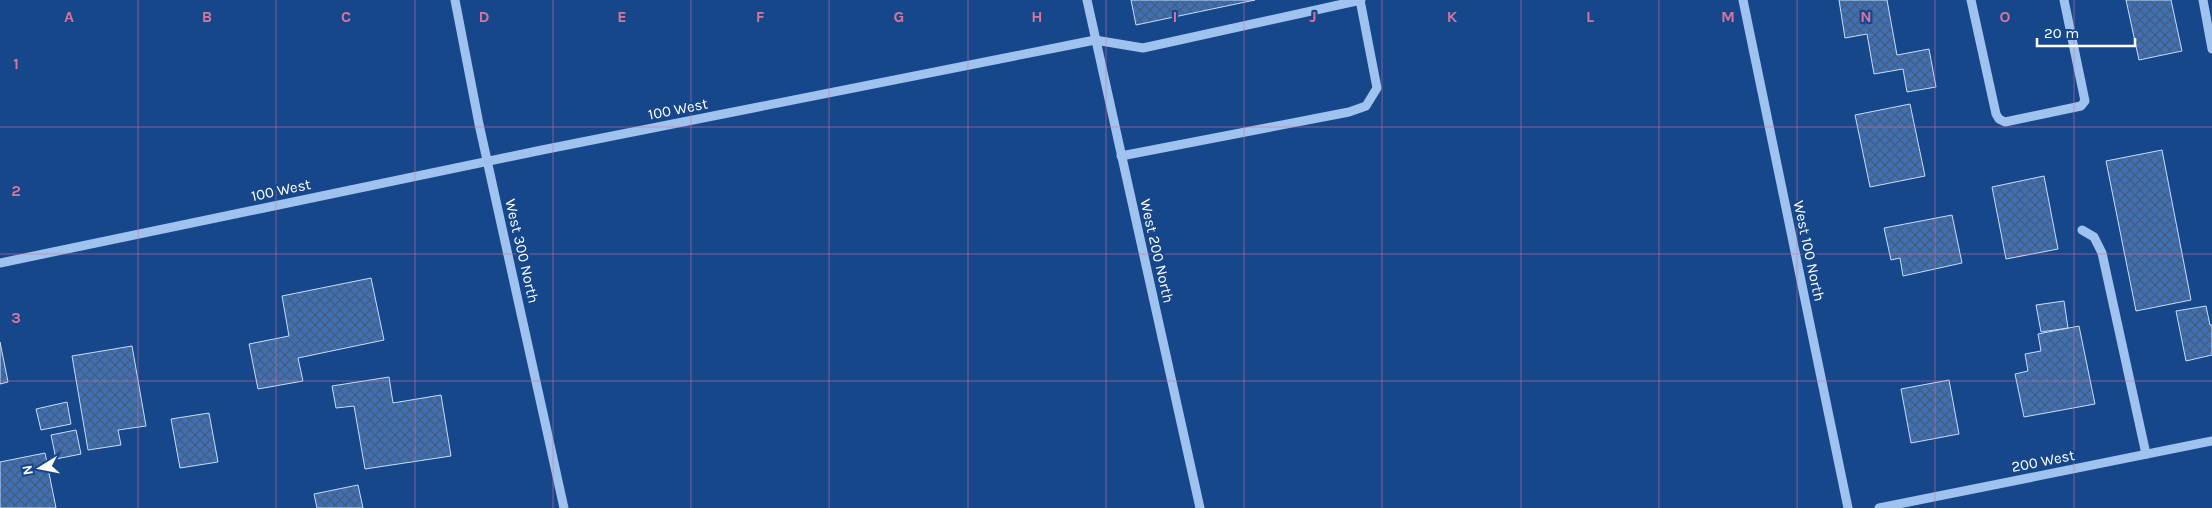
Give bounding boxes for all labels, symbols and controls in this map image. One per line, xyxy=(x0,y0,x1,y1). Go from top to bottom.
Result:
text: A xyxy=(64,7,74,26)
text: B xyxy=(202,7,212,26)
text: C xyxy=(341,7,351,26)
text: D xyxy=(479,7,490,26)
text: E xyxy=(617,7,627,26)
text: F xyxy=(756,7,765,26)
text: G xyxy=(894,7,904,26)
text: H xyxy=(1031,7,1043,26)
text: I xyxy=(1173,7,1177,26)
text: J xyxy=(1309,7,1317,26)
text: K xyxy=(1447,7,1458,26)
text: L xyxy=(1586,7,1594,26)
text: M xyxy=(1721,7,1735,26)
text: N xyxy=(1860,7,1872,26)
text: O xyxy=(2000,7,2011,26)
scale bar xyxy=(2037,15,2134,47)
text: 20 m xyxy=(2044,24,2079,42)
text: 1 xyxy=(13,54,19,73)
street label: 100 West xyxy=(647,94,710,124)
street label: 100 West xyxy=(250,175,313,205)
text: 2 xyxy=(11,181,21,200)
street label: West 300 North xyxy=(501,197,543,305)
street label: West 200 North xyxy=(1136,197,1178,305)
street label: West 100 North xyxy=(1790,199,1828,303)
text: 3 xyxy=(11,308,21,327)
north arrow xyxy=(15,443,65,493)
street label: 200 West xyxy=(2010,446,2077,476)
text: N xyxy=(18,464,37,477)

